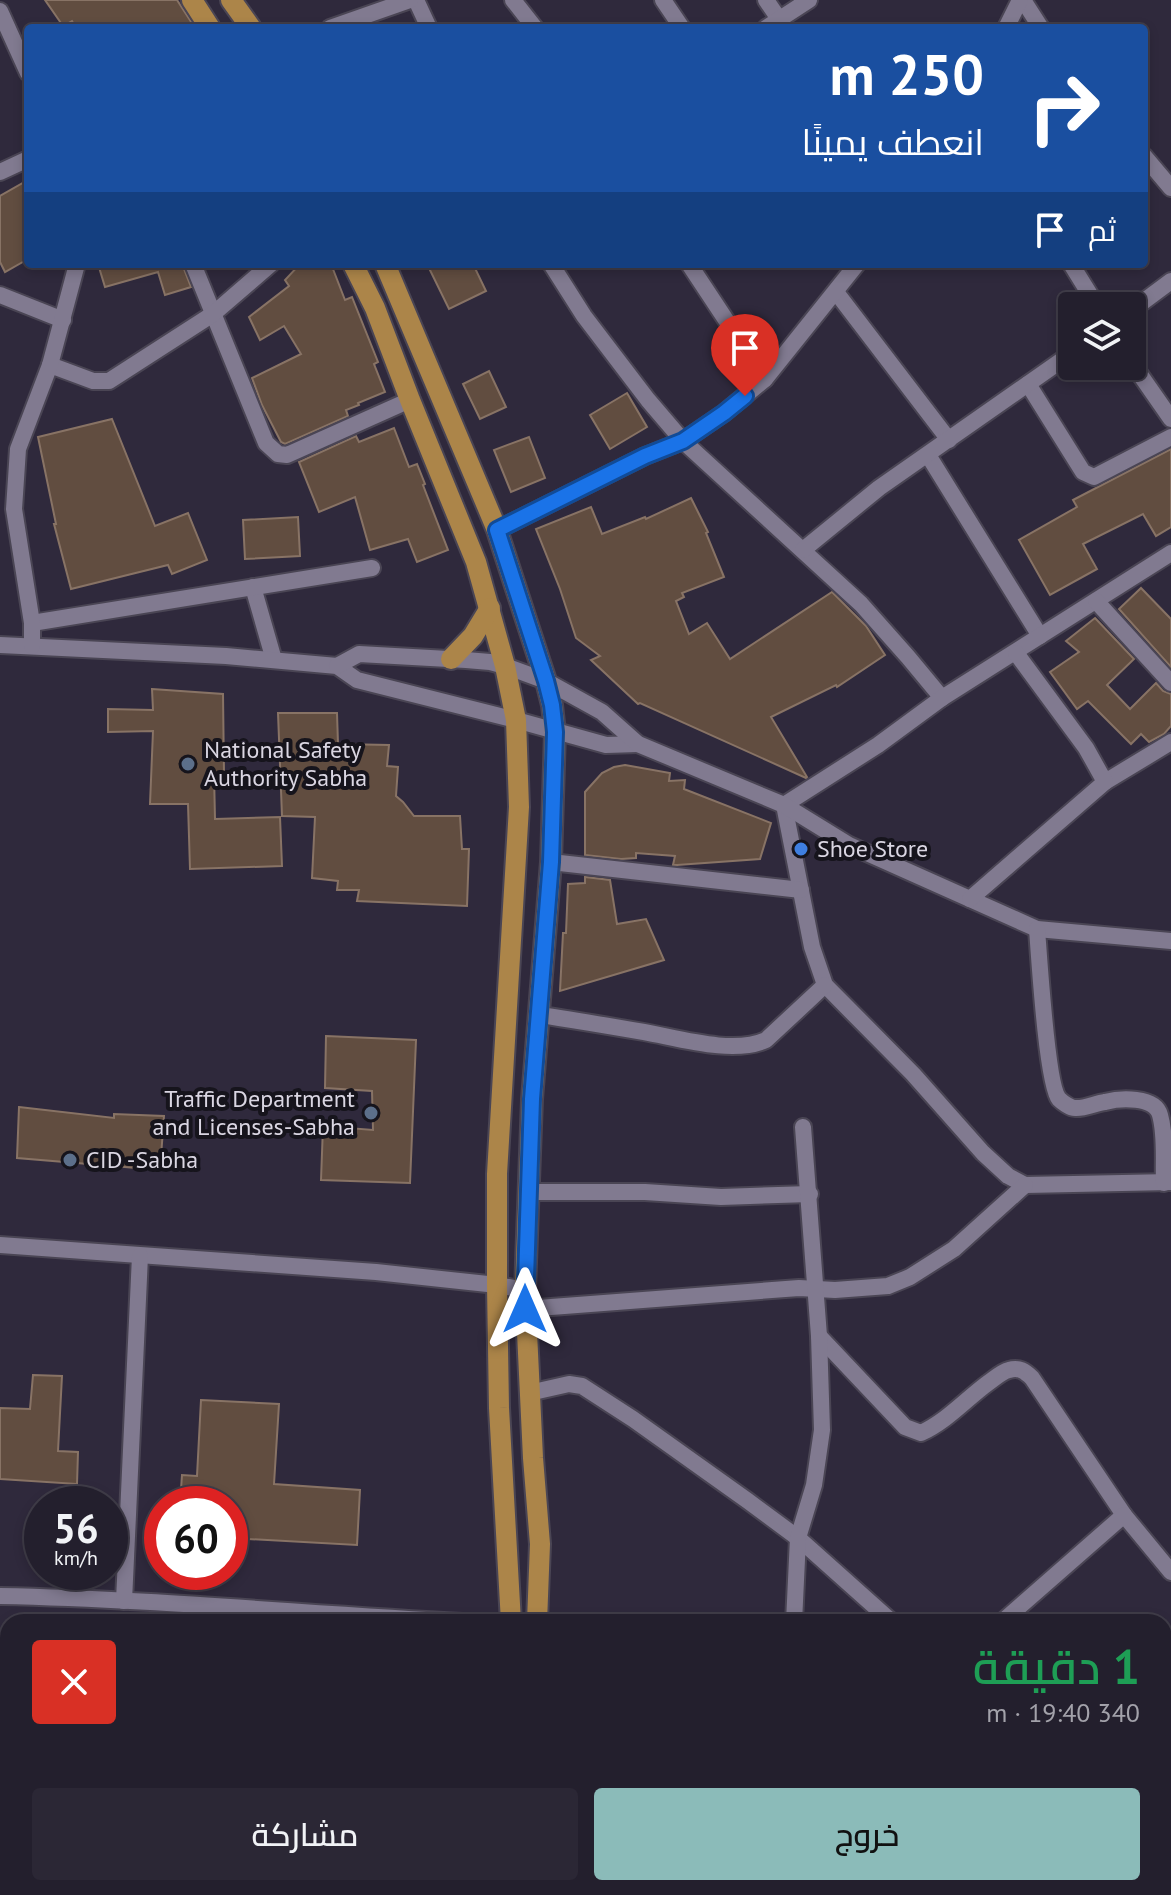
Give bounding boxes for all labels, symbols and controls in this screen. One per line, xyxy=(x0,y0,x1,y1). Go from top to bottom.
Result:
text: 250 m xyxy=(829,38,984,110)
icon: right xyxy=(1012,56,1116,160)
text: انعطف يمينًا xyxy=(802,118,984,165)
icon: arrive xyxy=(1028,208,1072,252)
text: ثم xyxy=(1088,210,1116,249)
map controls xyxy=(1058,292,1146,380)
button: layers xyxy=(1058,292,1146,380)
pin xyxy=(711,314,779,396)
icon: arrive xyxy=(723,326,767,370)
place label: National Safety Authority Sabha xyxy=(204,734,367,793)
marker: National Safety Authority Sabha xyxy=(179,755,197,773)
place label: Shoe Store xyxy=(817,833,928,864)
marker: Shoe Store xyxy=(792,840,810,858)
place label: Traffic Department and Licenses-Sabha xyxy=(153,1083,355,1142)
marker: Traffic Department and Licenses-Sabha xyxy=(362,1104,380,1122)
place label: CID -Sabha xyxy=(86,1144,198,1175)
marker: CID -Sabha xyxy=(61,1151,79,1169)
position arrow xyxy=(483,1267,567,1351)
speed limit sign: 60 xyxy=(144,1486,248,1590)
text: 56 xyxy=(53,1502,99,1554)
text: km/h xyxy=(54,1545,98,1571)
text: 1 دقيقة xyxy=(973,1635,1140,1697)
button: close xyxy=(32,1640,116,1724)
text: 340 m · 19:40 xyxy=(986,1696,1140,1729)
button: مشاركة xyxy=(32,1788,578,1880)
button: خروج xyxy=(594,1788,1140,1880)

